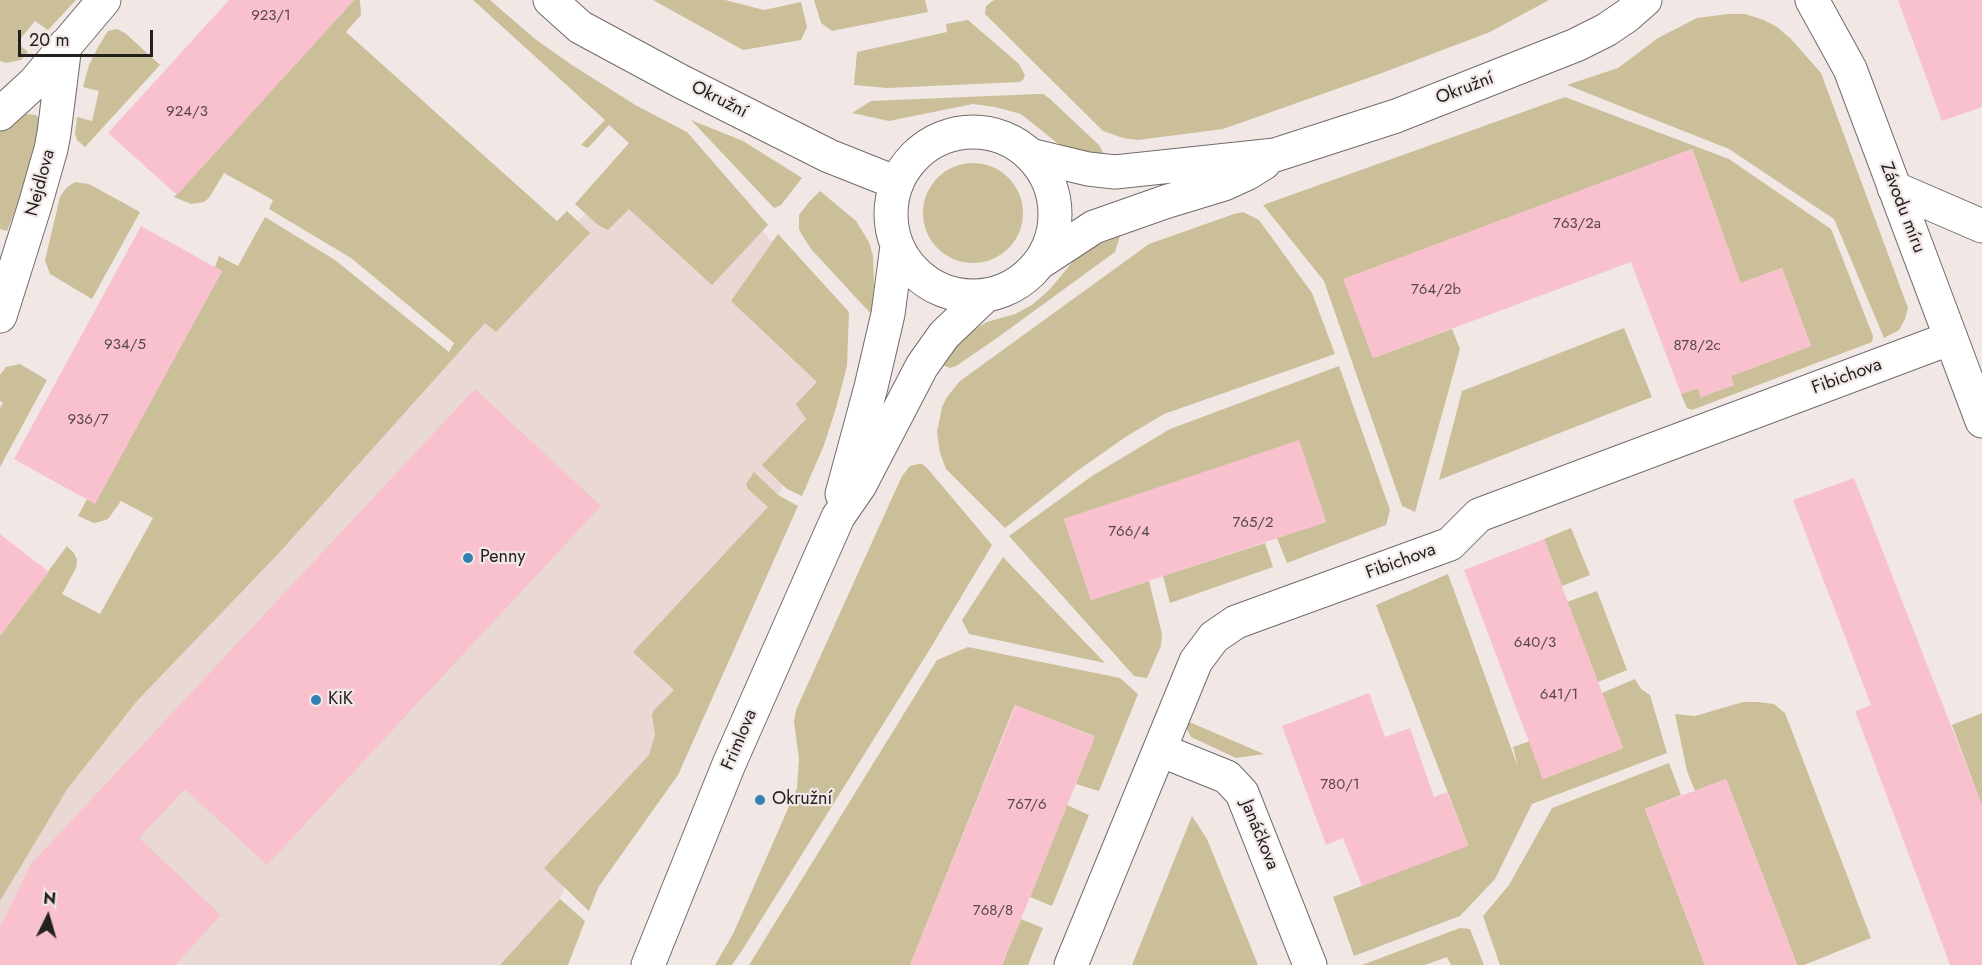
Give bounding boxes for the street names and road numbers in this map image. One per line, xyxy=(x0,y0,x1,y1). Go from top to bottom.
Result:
street label: Okružní xyxy=(1433,68,1497,110)
street label: Okružní xyxy=(687,77,751,123)
street label: Nejdlova xyxy=(22,147,60,219)
street label: Závodu míru xyxy=(1875,160,1929,256)
street label: Fibichova xyxy=(1809,354,1885,400)
street label: Fibichova xyxy=(1363,539,1439,585)
street label: Frimlova xyxy=(718,706,762,774)
street label: Janáčkova xyxy=(1235,797,1283,873)

